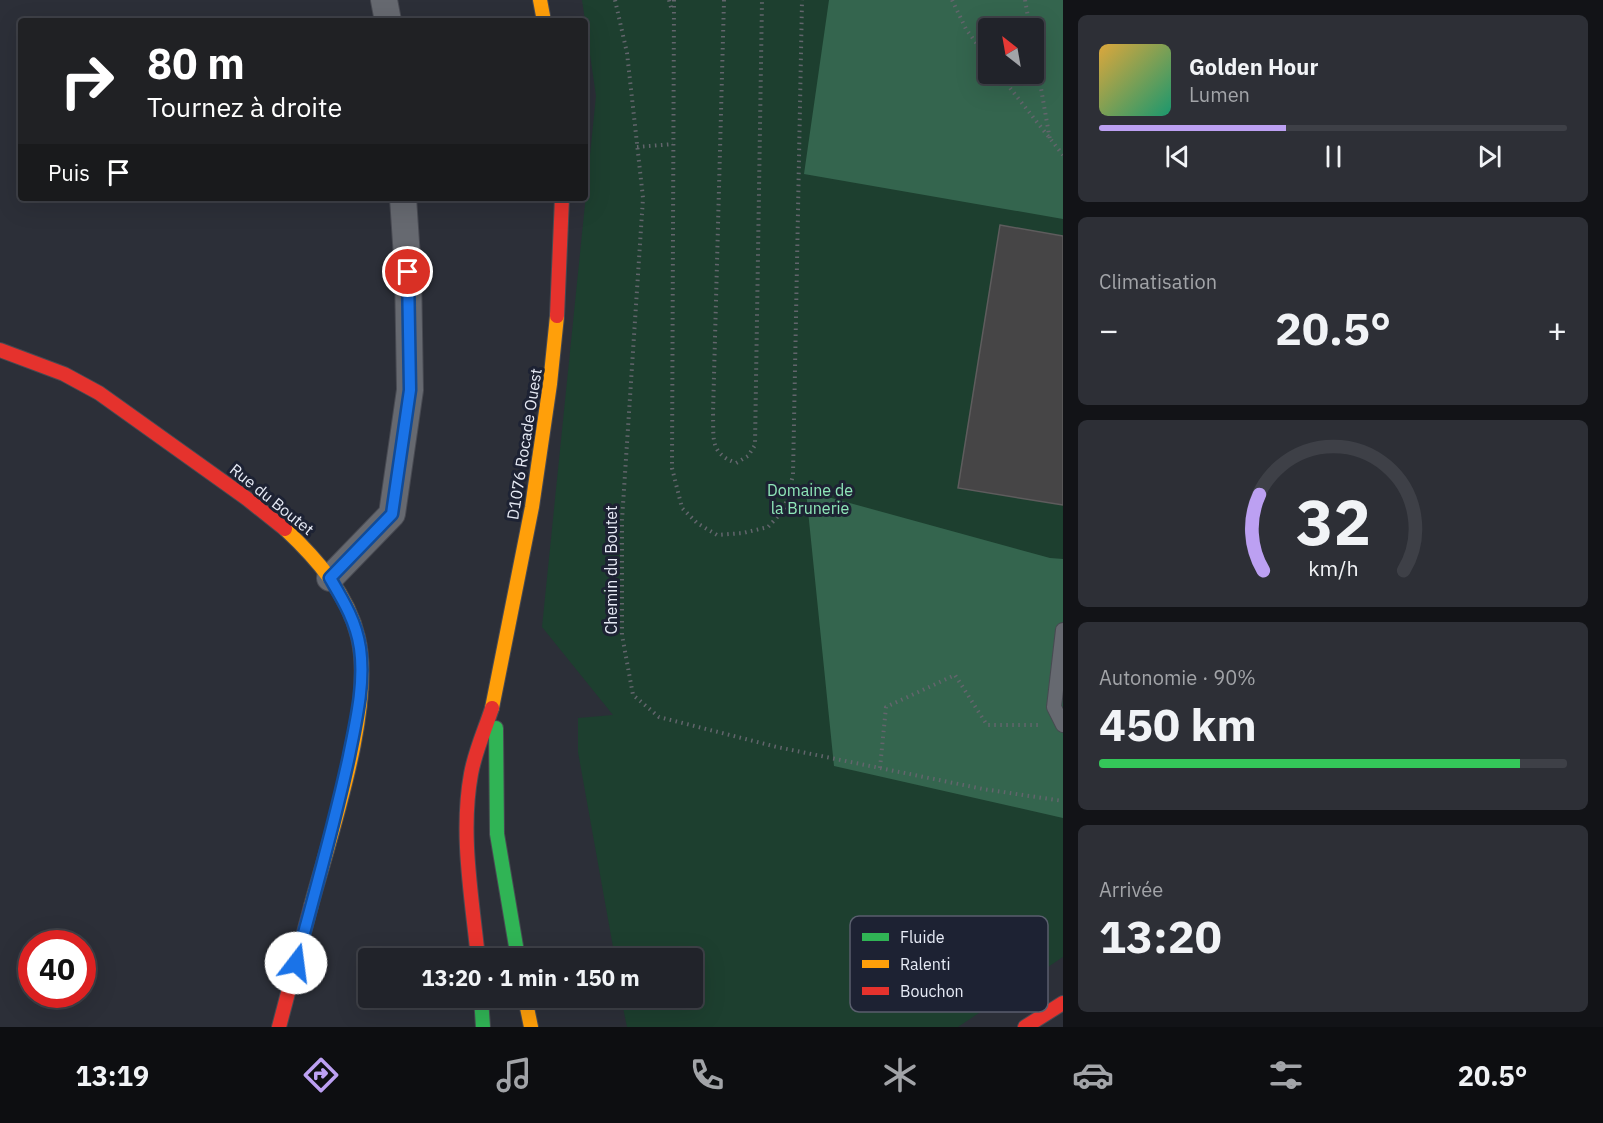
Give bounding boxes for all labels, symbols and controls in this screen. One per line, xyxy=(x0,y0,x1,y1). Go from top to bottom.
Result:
north arrow xyxy=(978,18,1044,84)
map controls xyxy=(978,18,1044,84)
text: 80 m xyxy=(147,36,245,91)
icon: right xyxy=(48,42,126,120)
text: Golden Hour xyxy=(1189,52,1318,81)
text: Lumen xyxy=(1189,81,1250,108)
text: Tournez à droite xyxy=(147,89,342,124)
icon: previous xyxy=(1161,140,1194,173)
icon: pause xyxy=(1317,140,1350,173)
icon: next xyxy=(1473,140,1506,173)
icon: arrive xyxy=(102,156,135,189)
text: Puis xyxy=(48,158,90,187)
pin xyxy=(382,246,433,297)
icon: arrive xyxy=(391,255,424,288)
text: Climatisation xyxy=(1099,268,1217,295)
text: 20.5° xyxy=(1275,299,1391,357)
text: − xyxy=(1099,308,1119,351)
text: + xyxy=(1547,308,1567,351)
street label: D1076 Rocade Ouest xyxy=(502,367,546,521)
street label: Rue du Boutet xyxy=(226,459,318,539)
park label: Domaine de la Brunerie xyxy=(767,480,853,518)
text: 32 xyxy=(1296,481,1370,562)
street label: Chemin du Boutet xyxy=(601,505,621,635)
text: km/h xyxy=(1308,554,1358,582)
text: Autonomie · 90% xyxy=(1099,664,1256,691)
text: 450 km xyxy=(1099,695,1257,753)
text: Arrivée xyxy=(1099,876,1163,903)
text: 13:20 xyxy=(1099,907,1222,965)
legend xyxy=(850,916,1048,1012)
text: Fluide xyxy=(900,927,945,947)
speed limit sign: 40 xyxy=(18,930,96,1008)
position arrow xyxy=(264,931,328,995)
text: Ralenti xyxy=(900,954,950,974)
text: 13:20 · 1 min · 150 m xyxy=(421,963,640,992)
text: Bouchon xyxy=(900,981,964,1001)
icon: directions xyxy=(300,1054,342,1096)
icon: music xyxy=(493,1054,535,1096)
icon: phone xyxy=(686,1054,728,1096)
icon: climate xyxy=(879,1054,921,1096)
icon: car xyxy=(1072,1054,1114,1096)
icon: filters xyxy=(1265,1054,1307,1096)
text: 13:19 xyxy=(75,1058,149,1093)
text: 20.5° xyxy=(1458,1058,1527,1093)

